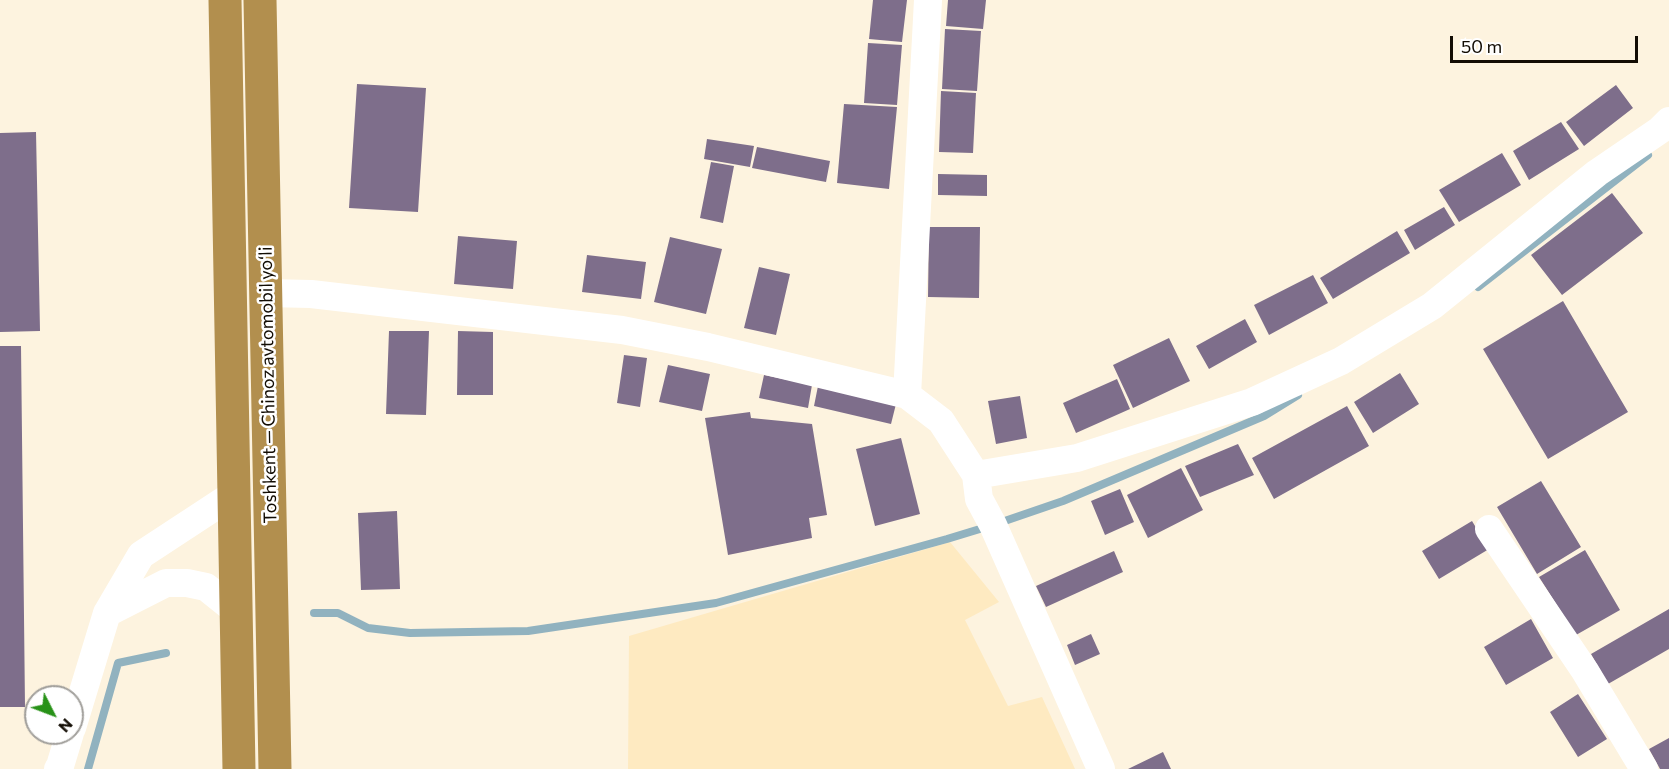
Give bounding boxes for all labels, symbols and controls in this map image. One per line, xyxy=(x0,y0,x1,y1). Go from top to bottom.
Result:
scale bar xyxy=(1453,24,1640,62)
text: 50 m xyxy=(1461,35,1502,57)
street label: Toshkent — Chinoz avtomobil yoʻli xyxy=(255,246,281,524)
north arrow xyxy=(24,685,84,745)
text: N xyxy=(55,715,77,737)

